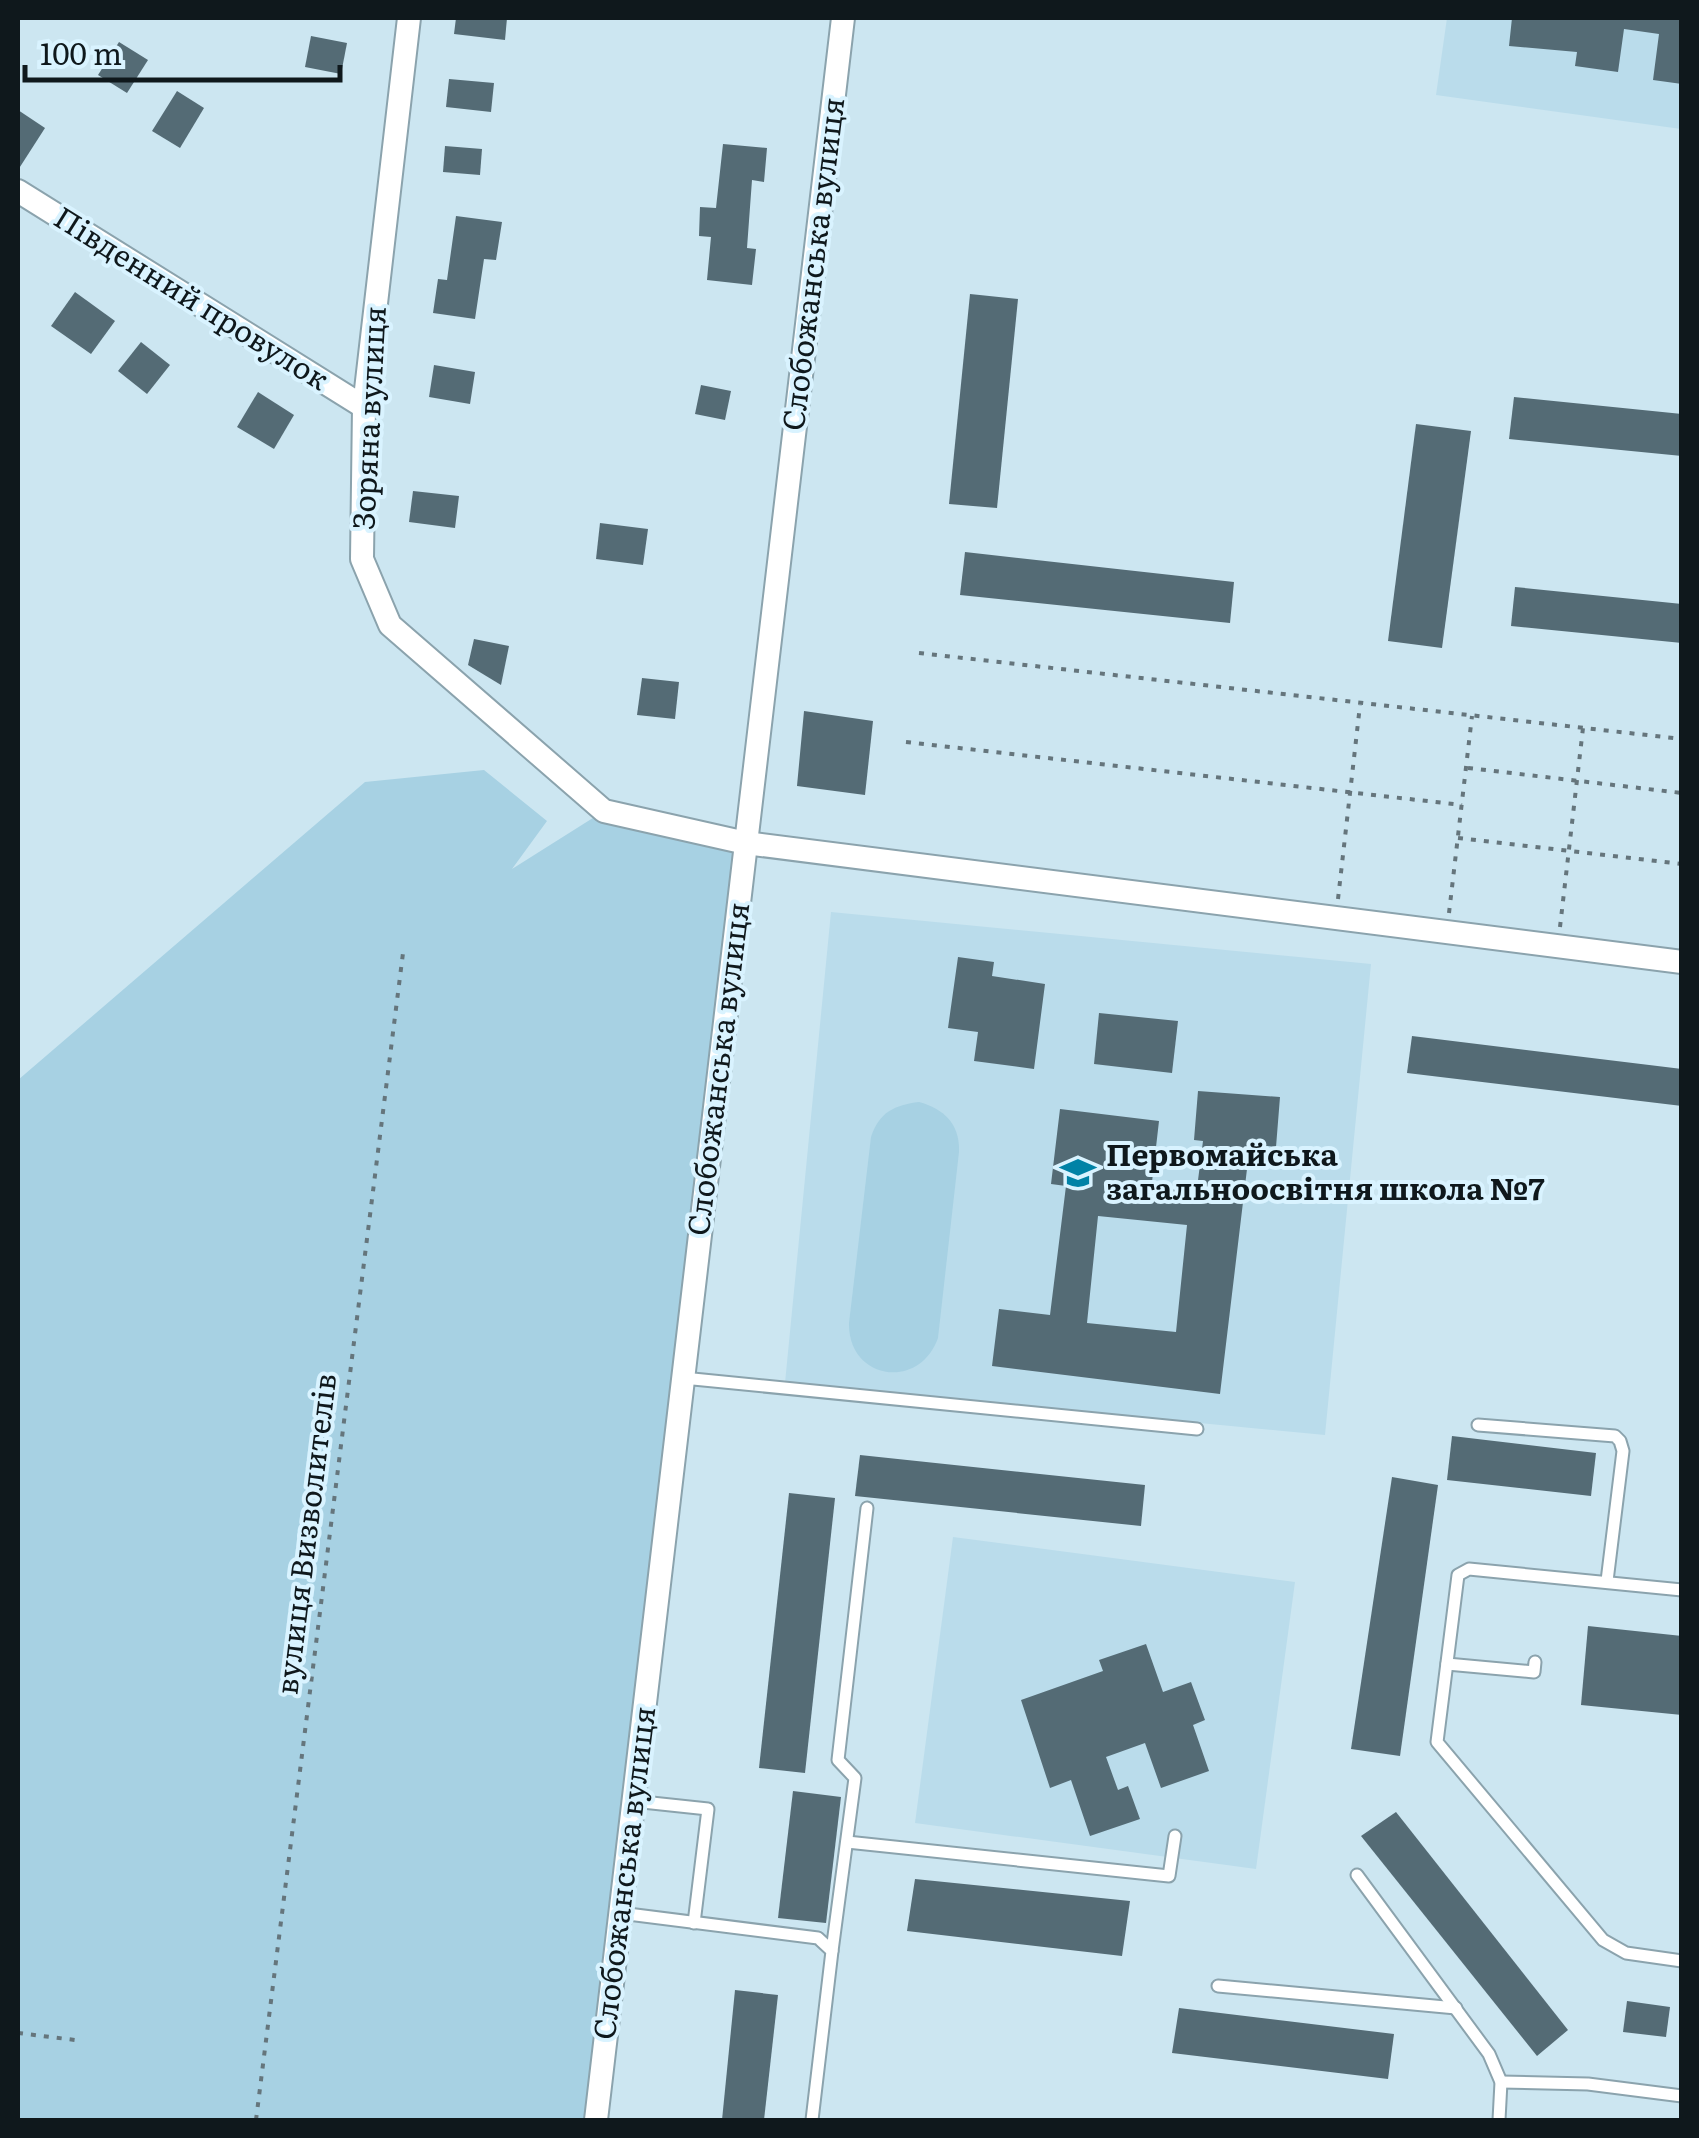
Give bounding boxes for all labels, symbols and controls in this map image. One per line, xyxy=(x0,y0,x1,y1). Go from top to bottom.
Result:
scale bar xyxy=(25,20,340,82)
text: 100 m xyxy=(40,30,122,74)
street label: Слобожанська вулиця xyxy=(769,95,853,433)
street label: Південний провулок xyxy=(47,194,339,399)
street label: Зоряна вулиця xyxy=(339,305,395,531)
street label: Слобожанська вулиця xyxy=(674,900,758,1238)
place label: Первомайська загальноосвітня школа №7 xyxy=(1106,1131,1545,1209)
school or university icon: Первомайська загальноосвітня школа №7 xyxy=(1059,1154,1097,1192)
street label: вулиця Визволителів xyxy=(262,1371,346,1697)
street label: Слобожанська вулиця xyxy=(580,1704,664,2042)

